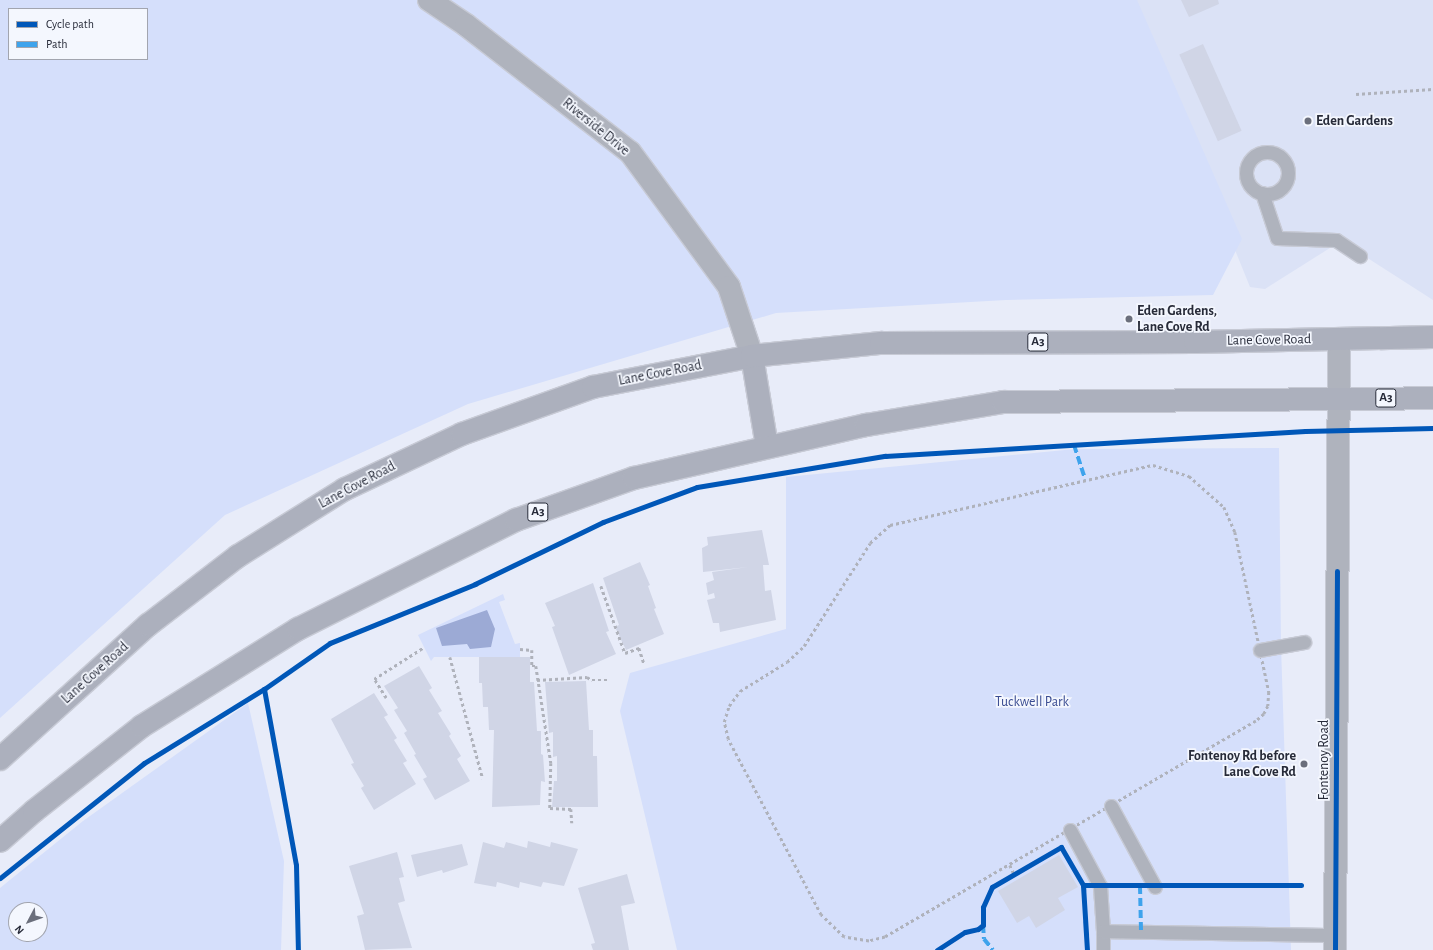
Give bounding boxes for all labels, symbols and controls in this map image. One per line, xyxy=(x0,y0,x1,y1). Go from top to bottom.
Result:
legend xyxy=(8,8,148,60)
text: Cycle path xyxy=(46,18,94,30)
text: Path xyxy=(46,38,68,50)
street label: Riverside Drive xyxy=(559,95,633,159)
place label: Eden Gardens xyxy=(1316,113,1393,129)
marker: Eden Gardens xyxy=(1303,116,1313,126)
place label: Eden Gardens, Lane Cove Rd xyxy=(1137,303,1217,336)
marker: Eden Gardens, Lane Cove Rd xyxy=(1124,314,1134,324)
road number: A3 xyxy=(1027,331,1049,353)
street label: Lane Cove Road xyxy=(1227,331,1311,349)
street label: Lane Cove Road xyxy=(617,357,703,389)
road number: A3 xyxy=(1375,387,1397,409)
street label: Lane Cove Road xyxy=(316,458,398,512)
road number: A3 xyxy=(527,501,549,523)
street label: Lane Cove Road xyxy=(58,639,132,707)
park label: Tuckwell Park xyxy=(995,694,1069,710)
street label: Fontenoy Road xyxy=(1316,720,1332,800)
place label: Fontenoy Rd before Lane Cove Rd xyxy=(1188,748,1296,780)
marker: Fontenoy Rd before Lane Cove Rd xyxy=(1299,759,1309,769)
north arrow xyxy=(8,902,48,942)
text: N xyxy=(13,923,26,936)

